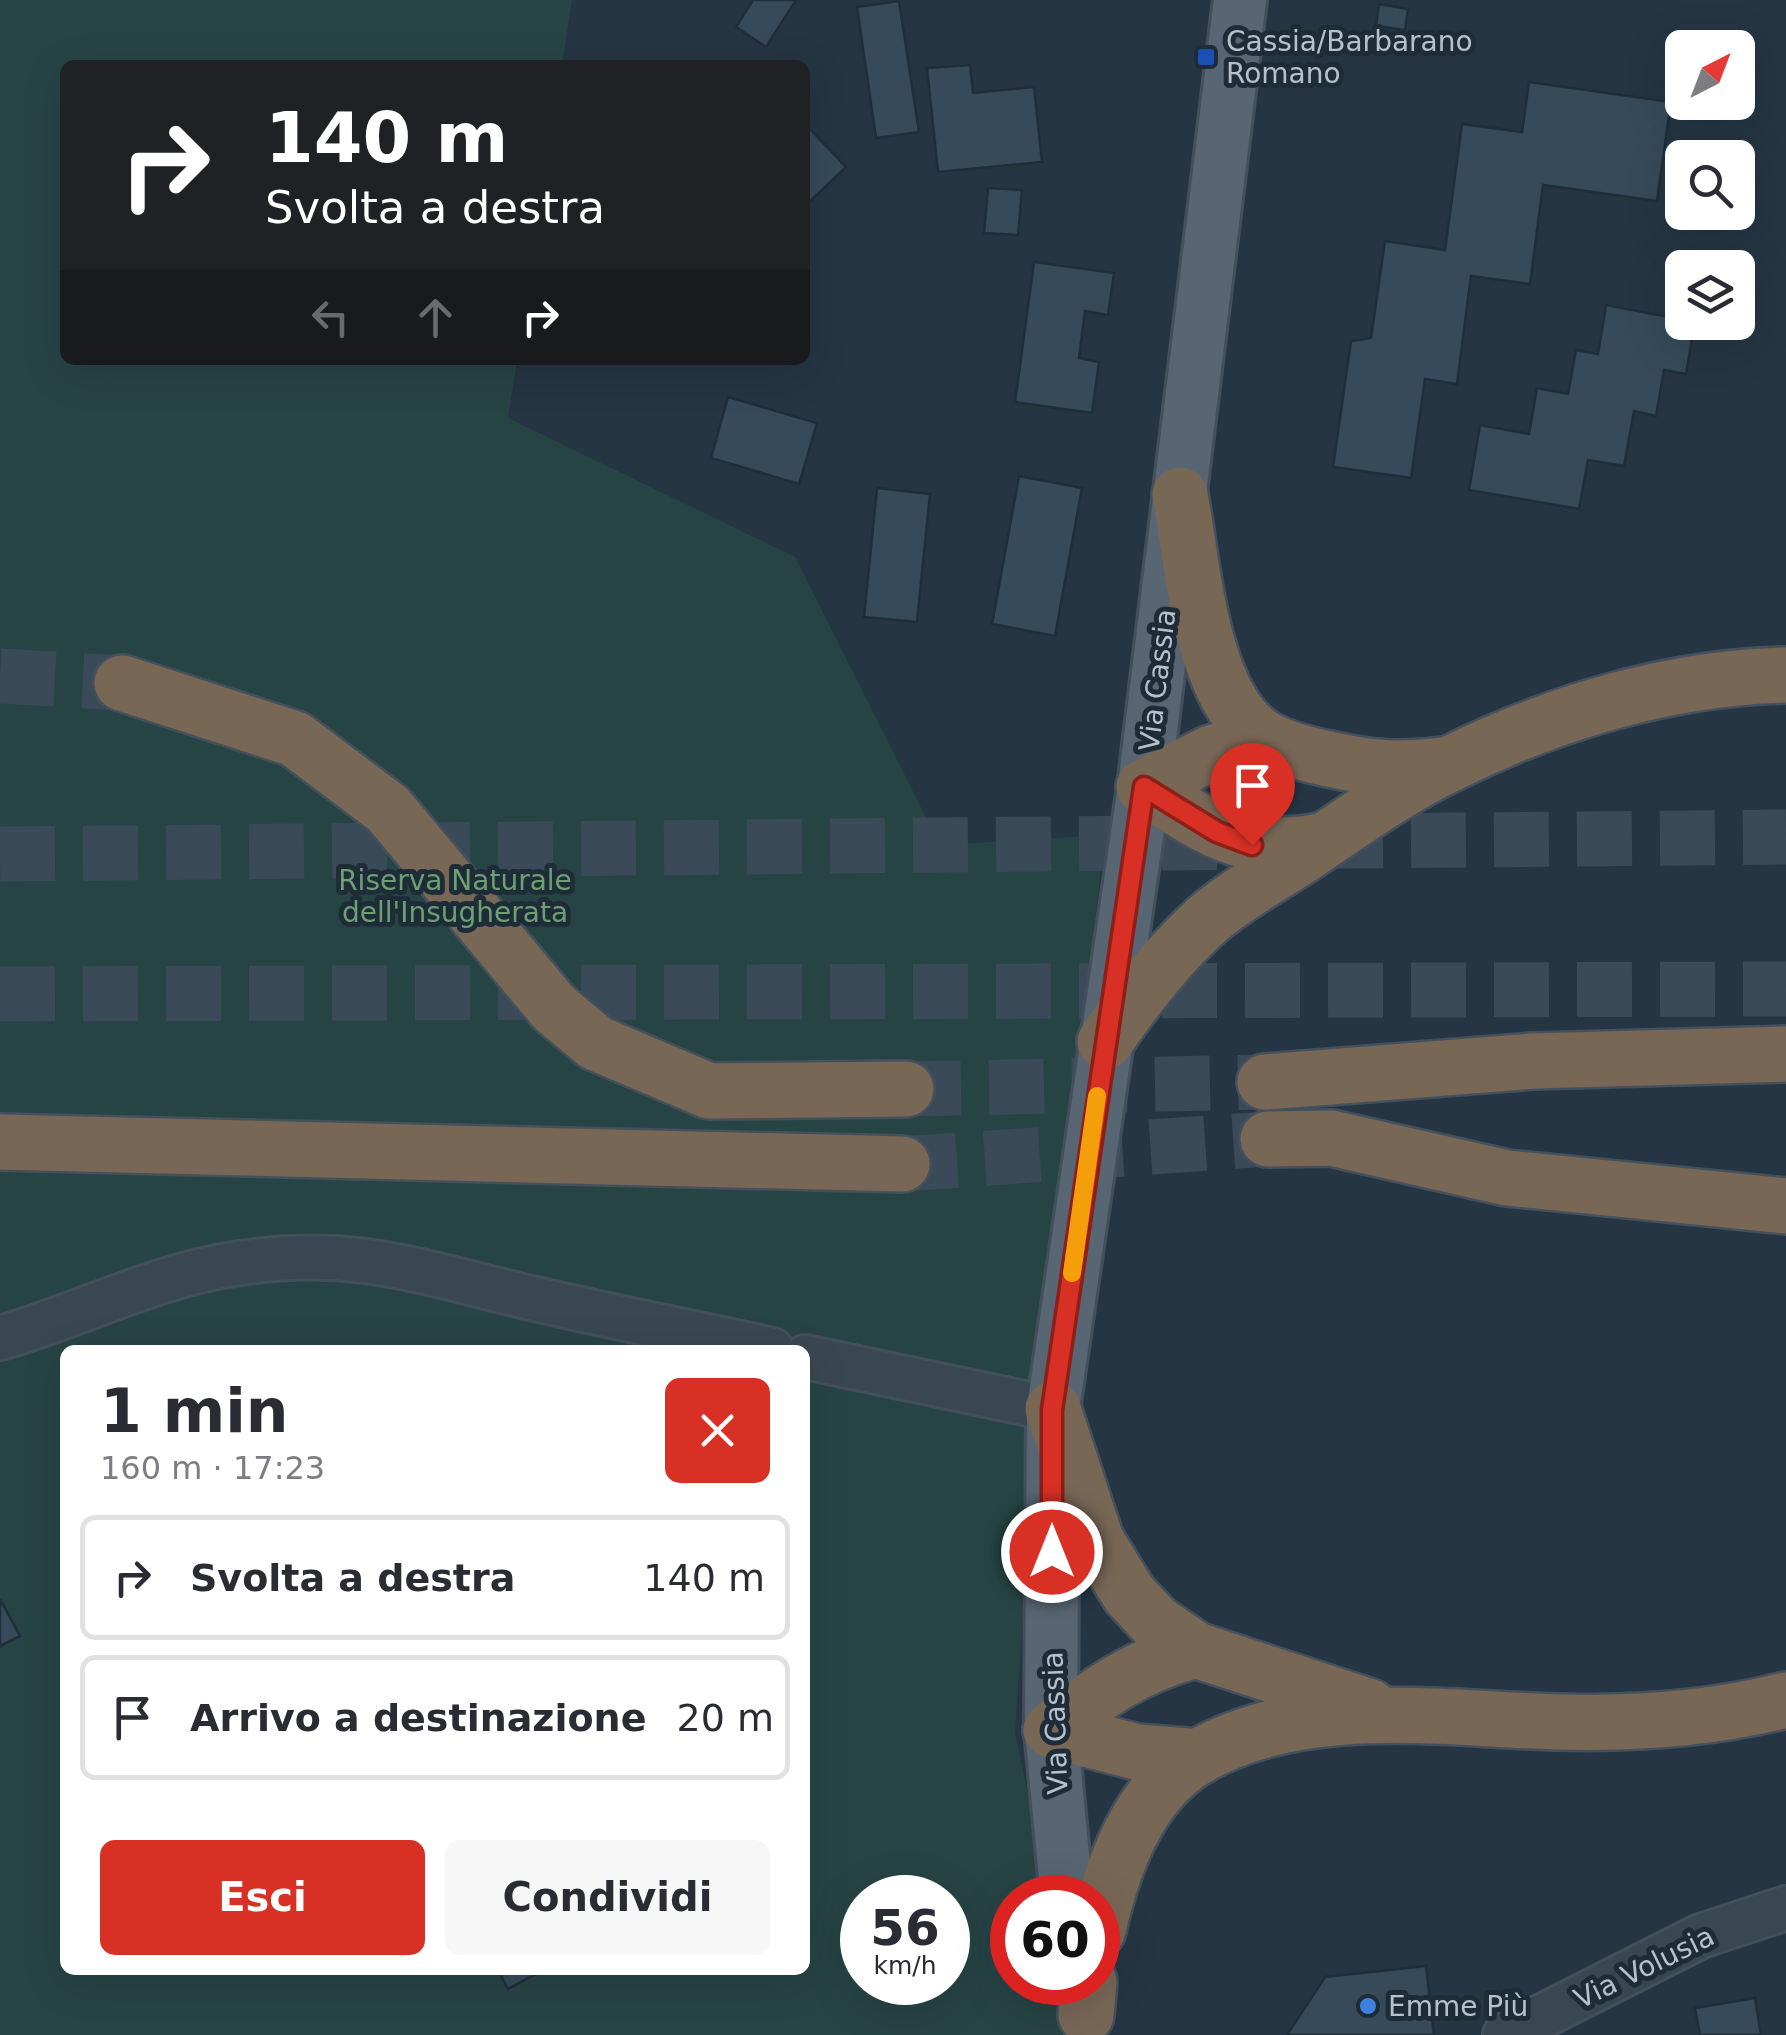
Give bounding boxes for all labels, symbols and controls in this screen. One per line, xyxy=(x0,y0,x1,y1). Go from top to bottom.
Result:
place label: Cassia/Barbarano Romano xyxy=(1226,25,1473,90)
north arrow xyxy=(1665,30,1755,120)
map controls xyxy=(1665,30,1755,340)
marker: Cassia/Barbarano Romano xyxy=(1195,46,1217,68)
text: 140 m xyxy=(265,97,508,179)
icon: right xyxy=(100,100,230,230)
button: search xyxy=(1665,140,1755,230)
text: Svolta a destra xyxy=(265,181,605,234)
button: layers xyxy=(1665,250,1755,340)
icon: left xyxy=(303,290,358,345)
icon: ahead xyxy=(408,290,463,345)
icon: right xyxy=(513,290,568,345)
street label: Via Cassia xyxy=(1132,607,1183,753)
pin xyxy=(1210,743,1295,846)
icon: arrive xyxy=(1225,758,1280,813)
park label: Riserva Naturale dell'Insugherata xyxy=(338,864,572,929)
text: 1 min xyxy=(100,1376,288,1446)
button: close xyxy=(665,1378,770,1483)
text: 160 m · 17:23 xyxy=(100,1449,325,1487)
position arrow xyxy=(1000,1500,1104,1604)
icon: right xyxy=(105,1550,160,1605)
text: Svolta a destra xyxy=(190,1556,515,1600)
text: 140 m xyxy=(643,1556,765,1600)
street label: Via Cassia xyxy=(1037,1651,1074,1795)
icon: arrive xyxy=(105,1690,160,1745)
text: Arrivo a destinazione xyxy=(190,1696,646,1740)
text: 20 m xyxy=(676,1696,774,1740)
button: Esci xyxy=(100,1840,425,1955)
button: Condividi xyxy=(445,1840,770,1955)
speed limit sign: 60 xyxy=(990,1875,1120,2005)
text: 56 xyxy=(870,1899,940,1957)
street label: Via Volusia xyxy=(1569,1919,1720,2015)
text: km/h xyxy=(873,1951,937,1980)
place label: Emme Più xyxy=(1388,1990,1528,2023)
marker: Emme Più xyxy=(1357,1995,1379,2017)

